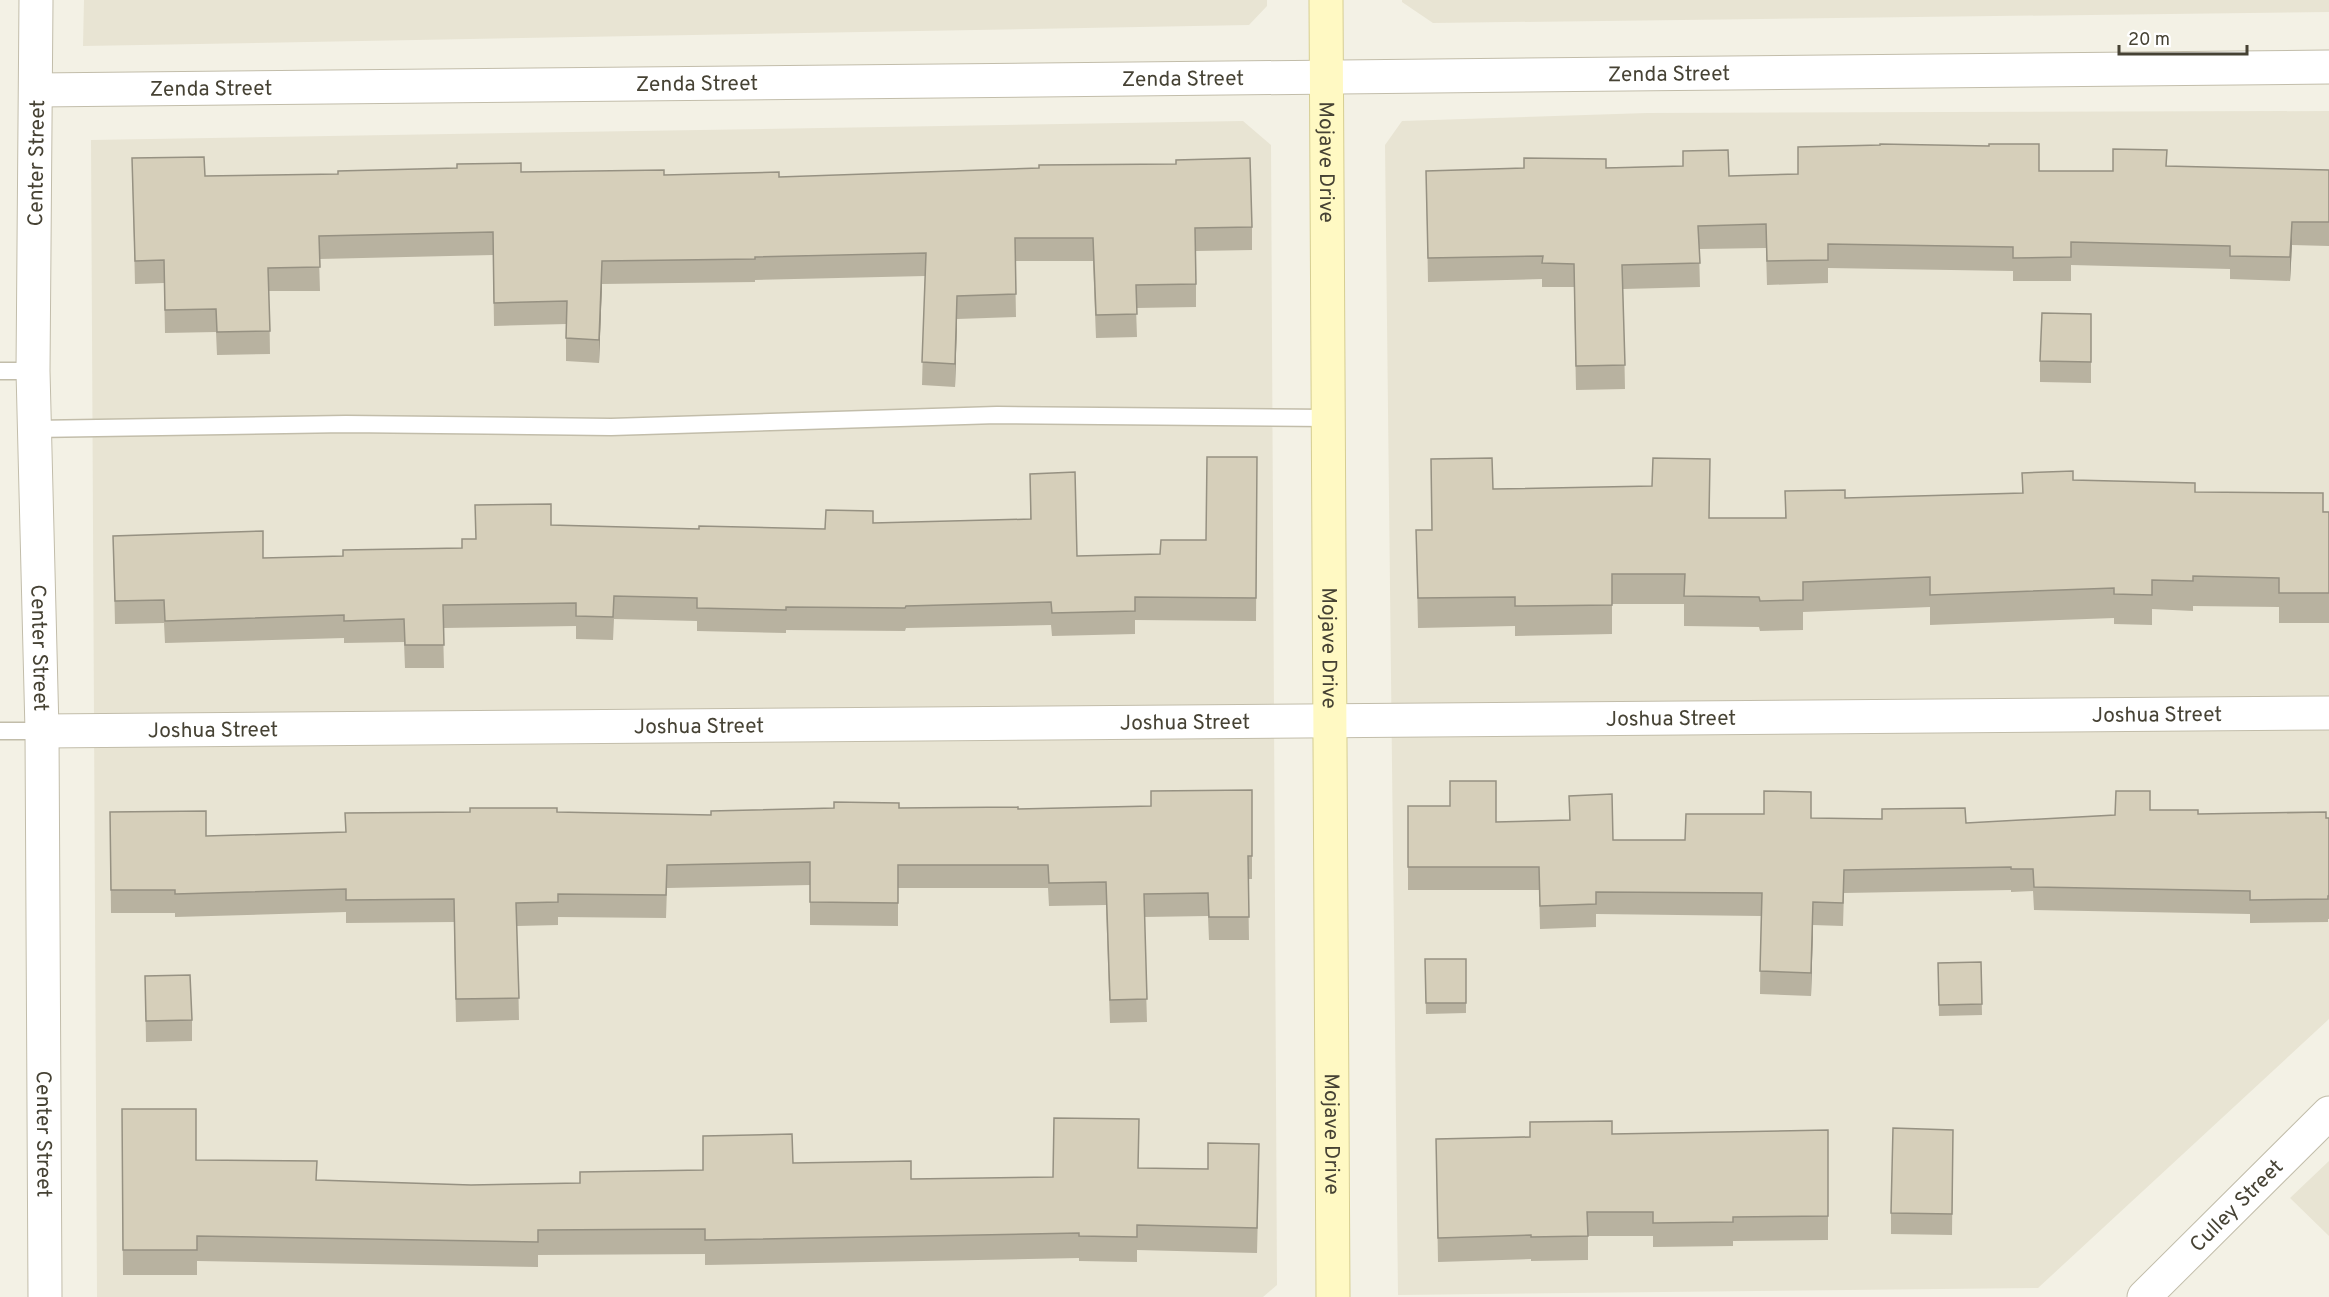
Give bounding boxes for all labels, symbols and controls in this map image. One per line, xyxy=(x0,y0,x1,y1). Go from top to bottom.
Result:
scale bar xyxy=(2119,18,2246,56)
text: 20 m xyxy=(2128,29,2170,52)
street label: Zenda Street xyxy=(1608,61,1730,89)
street label: Zenda Street xyxy=(1122,66,1244,94)
street label: Zenda Street xyxy=(636,71,758,99)
street label: Zenda Street xyxy=(150,76,272,104)
street label: Center Street xyxy=(23,99,52,227)
street label: Mojave Drive xyxy=(1312,101,1339,223)
street label: Center Street xyxy=(23,584,54,712)
street label: Mojave Drive xyxy=(1314,587,1342,709)
street label: Joshua Street xyxy=(2092,702,2222,730)
street label: Joshua Street xyxy=(1606,706,1736,734)
street label: Joshua Street xyxy=(1120,709,1250,738)
street label: Joshua Street xyxy=(634,713,764,741)
street label: Joshua Street xyxy=(148,717,278,745)
street label: Center Street xyxy=(29,1070,56,1197)
street label: Mojave Drive xyxy=(1317,1073,1344,1195)
street label: Culley Street xyxy=(2185,1154,2290,1259)

